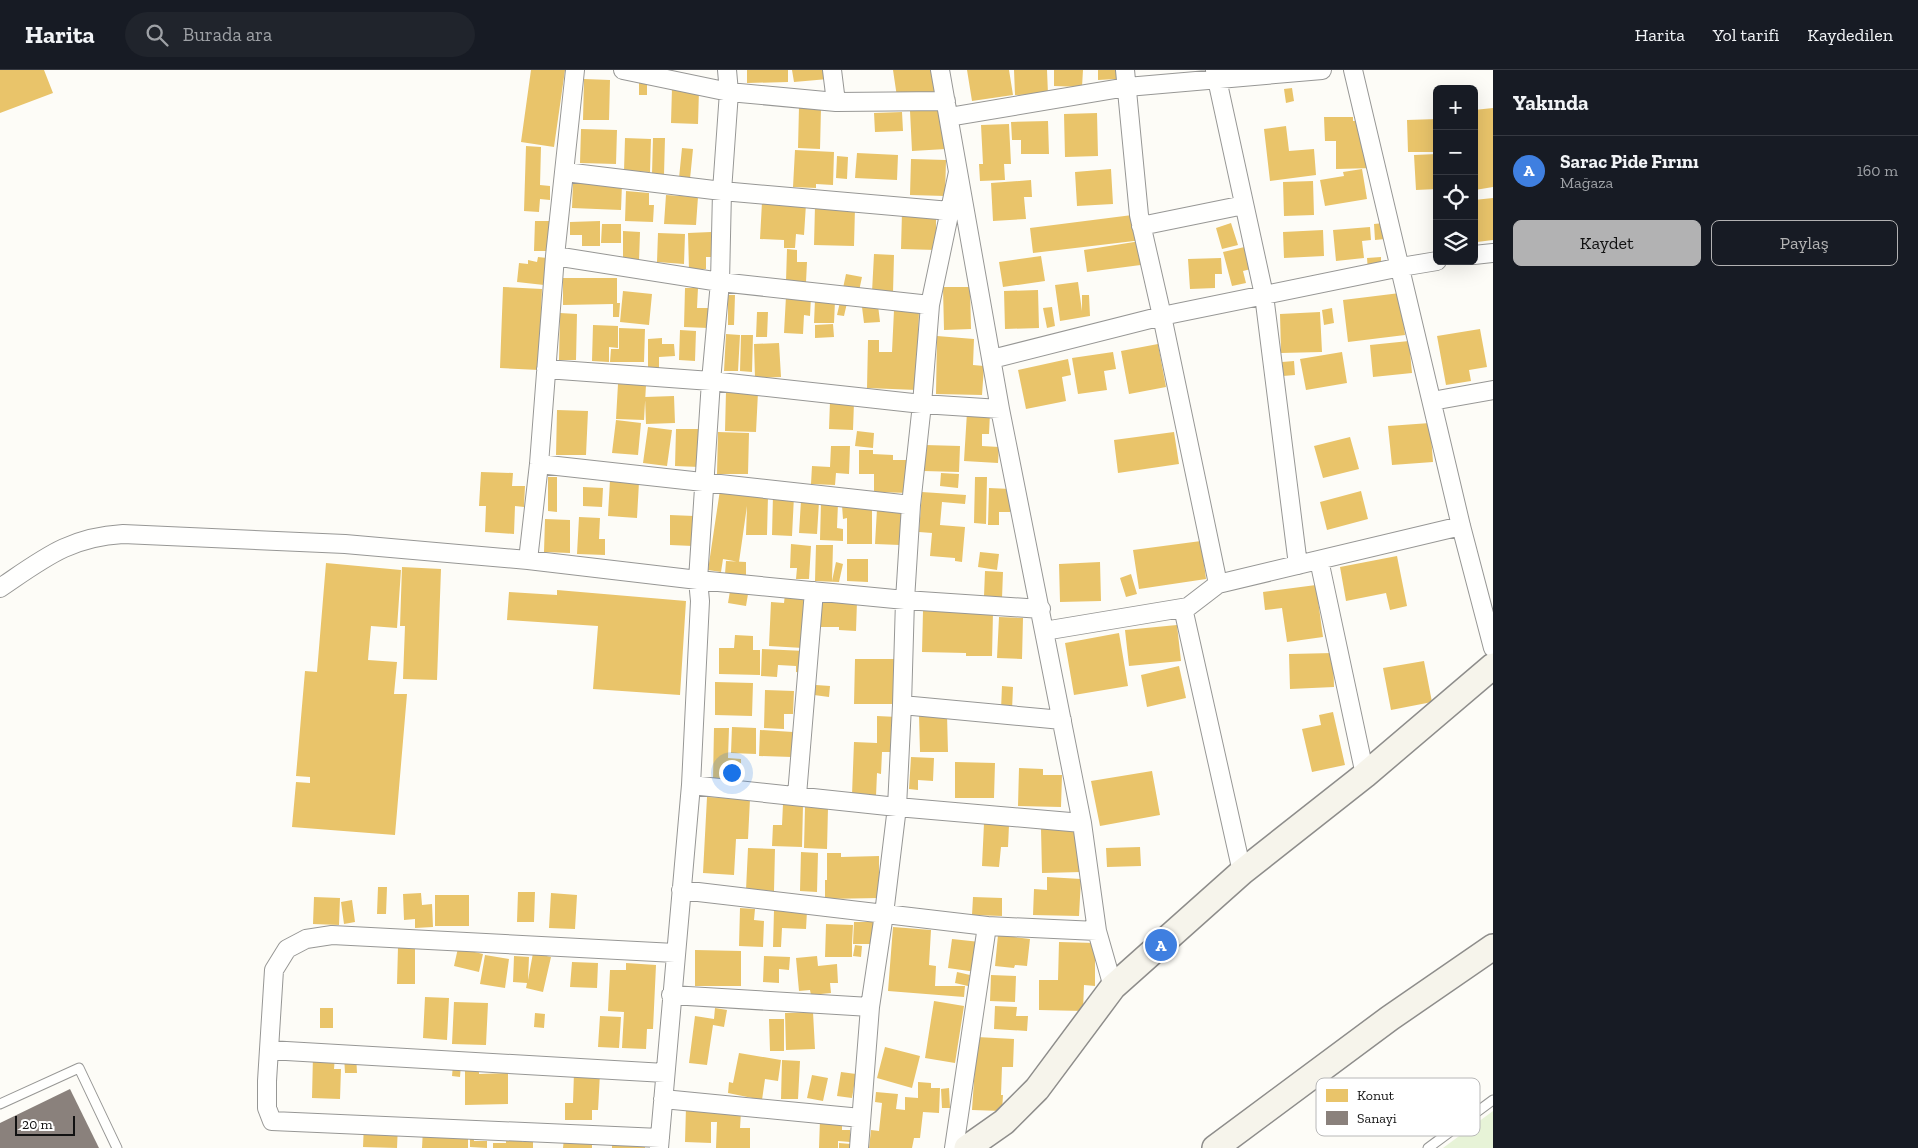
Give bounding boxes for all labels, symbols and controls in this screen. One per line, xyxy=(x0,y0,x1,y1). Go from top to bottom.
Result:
search box xyxy=(125,12,475,57)
text: Harita xyxy=(25,20,95,49)
icon: search xyxy=(143,21,171,49)
text: Burada ara xyxy=(183,23,272,46)
text: Harita xyxy=(1635,24,1685,46)
text: Yol tarifi xyxy=(1713,24,1779,46)
text: Kaydedilen xyxy=(1807,24,1893,46)
map controls xyxy=(1433,85,1478,265)
button: + xyxy=(1433,85,1478,130)
text: Yakında xyxy=(1513,90,1589,115)
button: − xyxy=(1433,130,1478,175)
text: Sarac Pide Fırını xyxy=(1560,150,1699,173)
text: A xyxy=(1524,161,1535,180)
text: 160 m xyxy=(1857,161,1898,180)
text: Mağaza xyxy=(1560,173,1613,192)
button: locate xyxy=(1433,175,1478,220)
button: layers xyxy=(1433,220,1478,265)
button: Kaydet xyxy=(1513,220,1701,266)
button: Paylaş xyxy=(1711,220,1898,266)
your location xyxy=(719,760,745,786)
pin: A xyxy=(1145,926,1177,964)
legend xyxy=(1316,1078,1480,1136)
text: Konut xyxy=(1357,1087,1395,1104)
text: Sanayi xyxy=(1357,1110,1397,1127)
scale bar xyxy=(15,1113,75,1136)
text: 20 m xyxy=(22,1116,53,1133)

